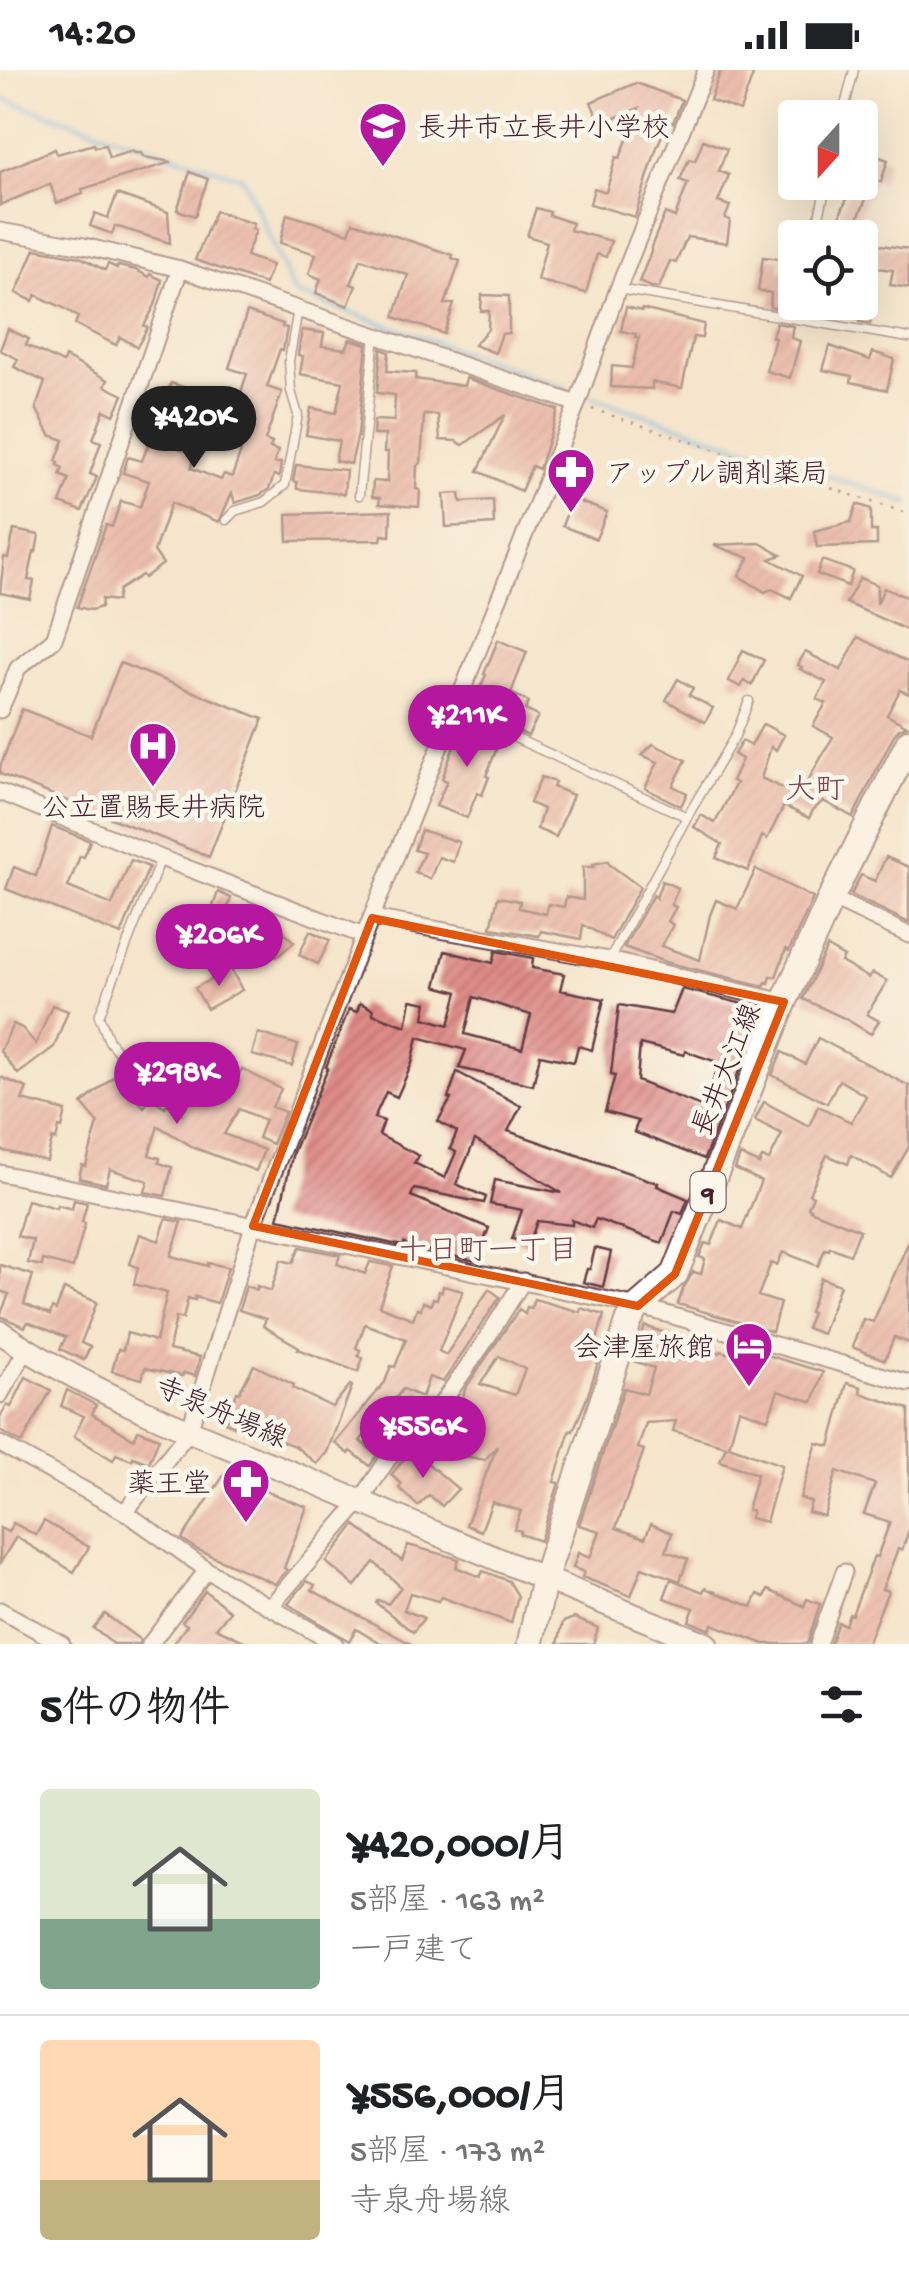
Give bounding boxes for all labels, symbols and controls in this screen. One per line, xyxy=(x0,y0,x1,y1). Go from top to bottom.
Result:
text: 14:20 xyxy=(50,13,135,57)
school or university icon: 長井市立長井小学校 xyxy=(357,100,409,168)
north arrow xyxy=(778,100,878,200)
map controls xyxy=(778,100,878,320)
place label: 長井市立長井小学校 xyxy=(418,113,670,147)
button: locate xyxy=(778,220,878,320)
pin: ¥420K xyxy=(124,386,264,471)
text: ¥420K xyxy=(153,399,235,437)
pharmacy icon: アップル調剤薬局 xyxy=(545,446,597,514)
place label: アップル調剤薬局 xyxy=(606,459,828,493)
pin: ¥211K xyxy=(397,685,537,770)
text: ¥211K xyxy=(430,698,504,736)
hospital icon: 公立置賜長井病院 xyxy=(127,720,179,788)
district label: 大町 xyxy=(785,774,845,810)
place label: 公立置賜長井病院 xyxy=(41,793,265,827)
pin: ¥206K xyxy=(149,904,289,989)
text: ¥206K xyxy=(178,917,260,955)
street label: 長井大江線 xyxy=(687,999,771,1142)
pin: ¥298K xyxy=(107,1042,247,1127)
text: ¥298K xyxy=(136,1055,218,1093)
road number: 9 xyxy=(690,1172,726,1212)
district label: 十日町一丁目 xyxy=(398,1235,578,1271)
hotel icon: 会津屋旅館 xyxy=(723,1320,775,1388)
place label: 会津屋旅館 xyxy=(574,1333,714,1367)
street label: 寺泉舟場線 xyxy=(149,1372,292,1458)
pin: ¥556K xyxy=(353,1396,493,1481)
text: ¥556K xyxy=(382,1409,464,1447)
pharmacy icon: 薬王堂 xyxy=(220,1456,272,1524)
place label: 薬王堂 xyxy=(127,1469,211,1503)
icon: filters xyxy=(814,1677,869,1732)
text: 5件の物件 xyxy=(40,1688,230,1737)
text: ¥420,000/月 xyxy=(350,1823,571,1872)
icon: home xyxy=(120,1829,240,1949)
text: 5部屋 · 163 m² xyxy=(350,1884,545,1922)
text: 一戸建て xyxy=(350,1934,478,1972)
text: ¥556,000/月 xyxy=(350,2074,572,2123)
icon: home xyxy=(120,2080,240,2200)
text: 5部屋 · 173 m² xyxy=(350,2135,545,2173)
text: 寺泉舟場線 xyxy=(350,2185,510,2223)

